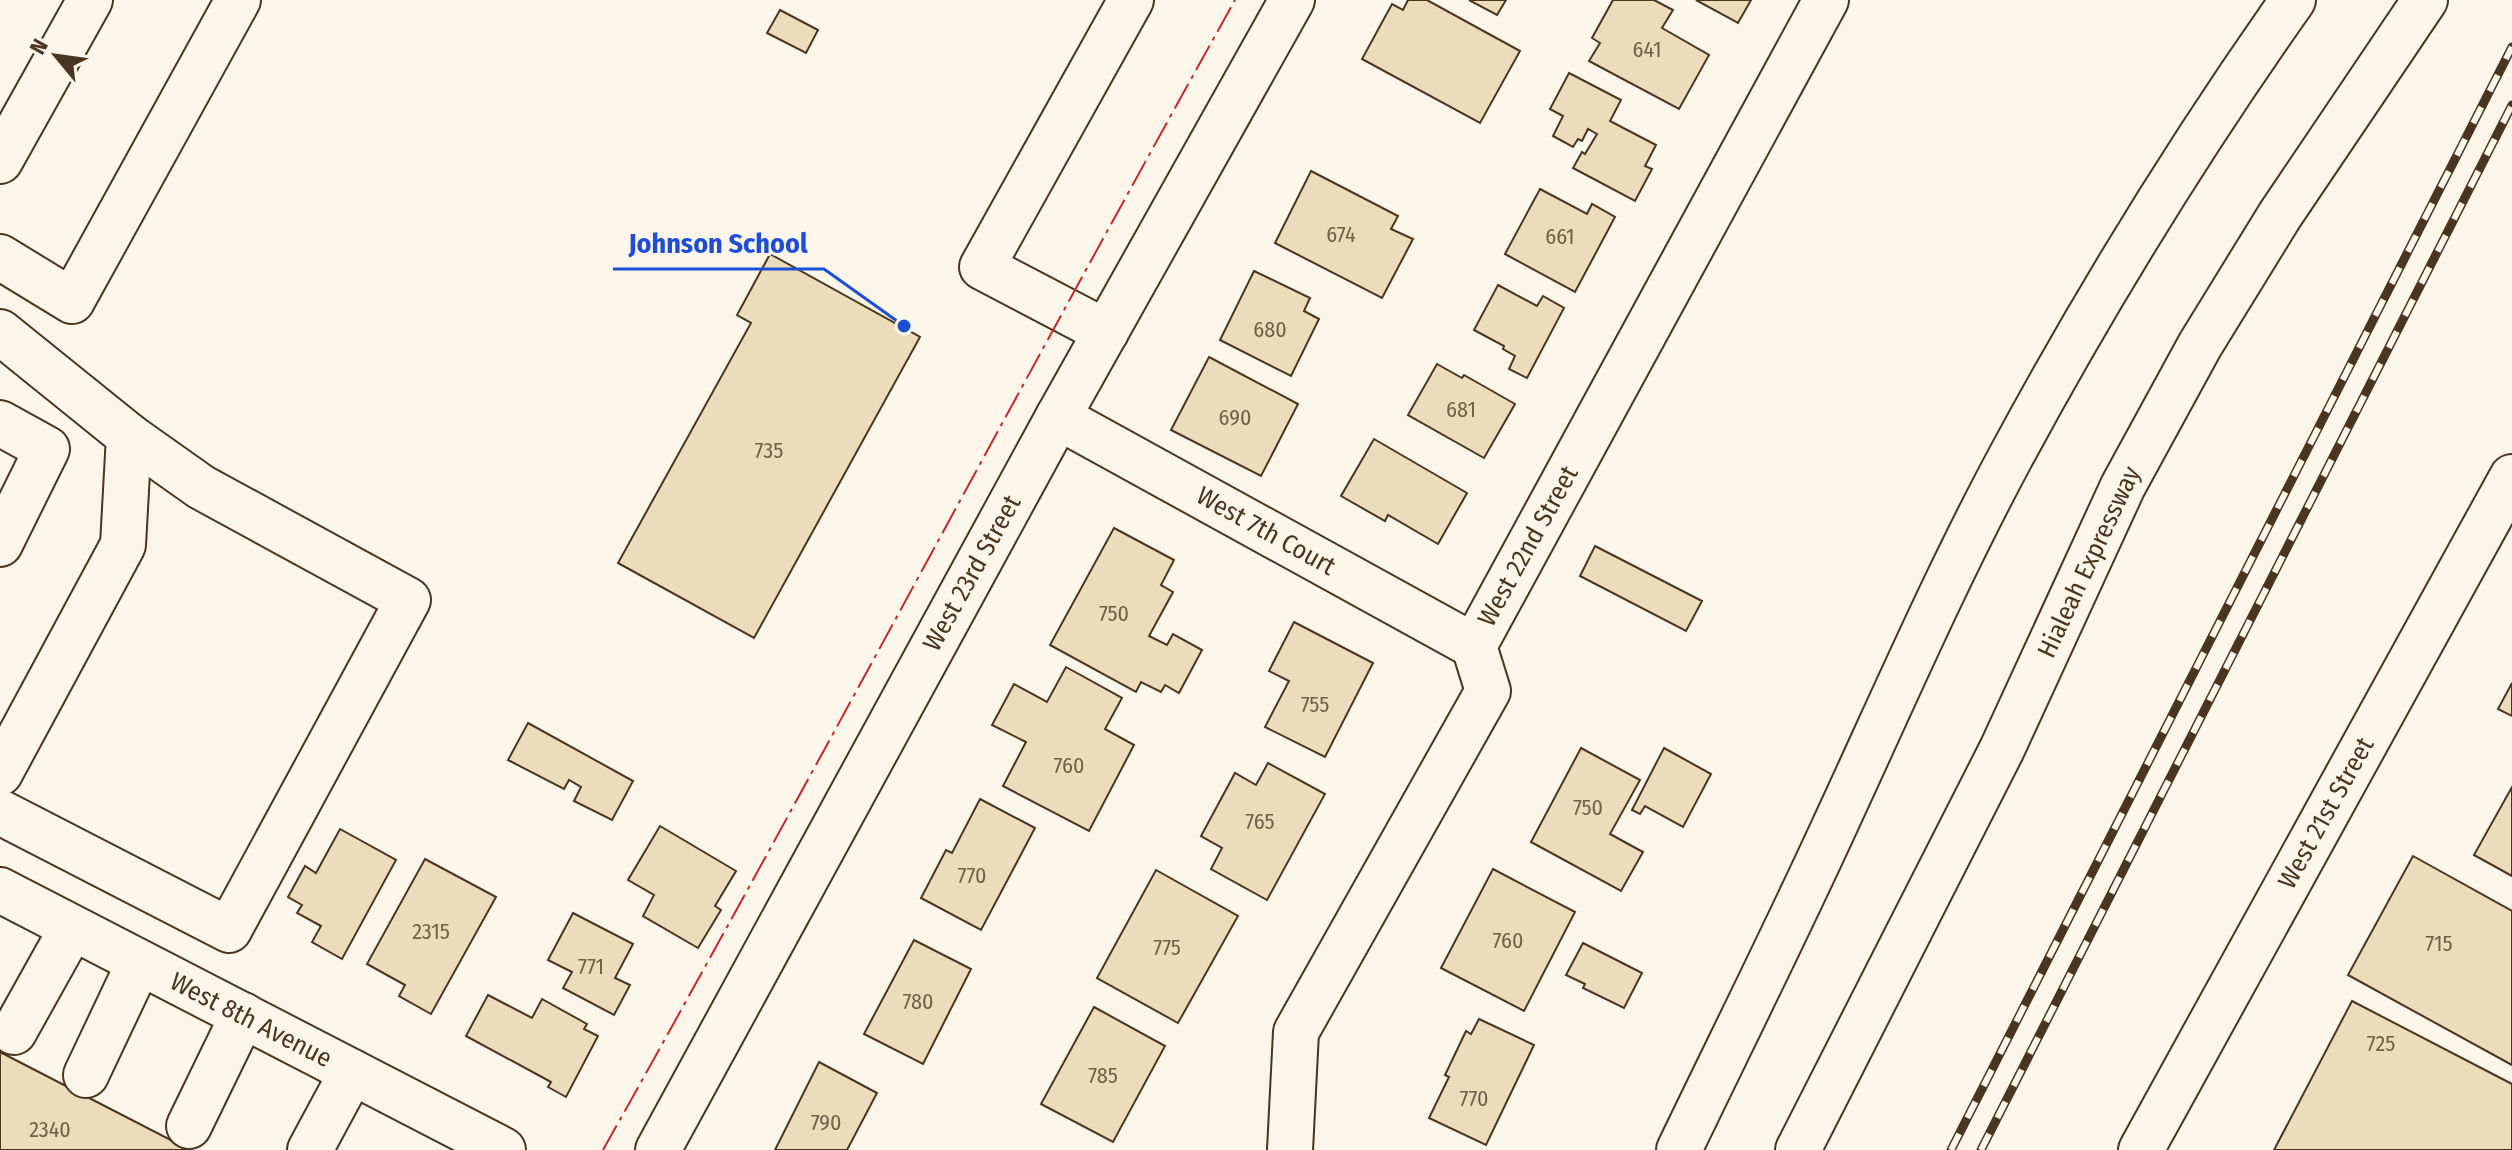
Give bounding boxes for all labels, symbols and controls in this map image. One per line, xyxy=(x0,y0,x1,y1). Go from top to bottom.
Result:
north arrow xyxy=(16,16,96,96)
text: N xyxy=(24,34,54,59)
house number: 641 xyxy=(1633,36,1661,63)
callout: Johnson School xyxy=(613,217,824,269)
house number: 674 xyxy=(1326,221,1356,248)
house number: 661 xyxy=(1545,223,1575,250)
text: Johnson School xyxy=(627,227,808,260)
house number: 680 xyxy=(1253,316,1287,343)
house number: 681 xyxy=(1446,396,1476,423)
house number: 690 xyxy=(1219,404,1251,431)
house number: 735 xyxy=(755,437,783,464)
street label: West 22nd Street xyxy=(1471,460,1585,632)
street label: Hialeah Expressway xyxy=(2031,461,2147,663)
street label: West 7th Court xyxy=(1191,480,1341,582)
street label: West 23rd Street xyxy=(916,489,1028,656)
house number: 750 xyxy=(1099,600,1129,627)
house number: 755 xyxy=(1301,691,1329,718)
street label: West 21st Street xyxy=(2272,731,2381,894)
house number: 760 xyxy=(1054,752,1084,779)
house number: 750 xyxy=(1573,794,1603,821)
house number: 765 xyxy=(1245,808,1275,835)
house number: 770 xyxy=(957,862,987,889)
house number: 2315 xyxy=(412,918,450,945)
house number: 760 xyxy=(1493,927,1523,954)
house number: 715 xyxy=(2425,930,2453,957)
house number: 775 xyxy=(1153,934,1181,961)
house number: 771 xyxy=(578,953,604,980)
street label: West 8th Avenue xyxy=(165,966,337,1074)
house number: 780 xyxy=(903,988,933,1015)
house number: 725 xyxy=(2367,1030,2395,1057)
house number: 785 xyxy=(1088,1062,1118,1089)
house number: 770 xyxy=(1459,1085,1489,1112)
house number: 790 xyxy=(811,1109,841,1136)
house number: 2340 xyxy=(29,1116,71,1143)

